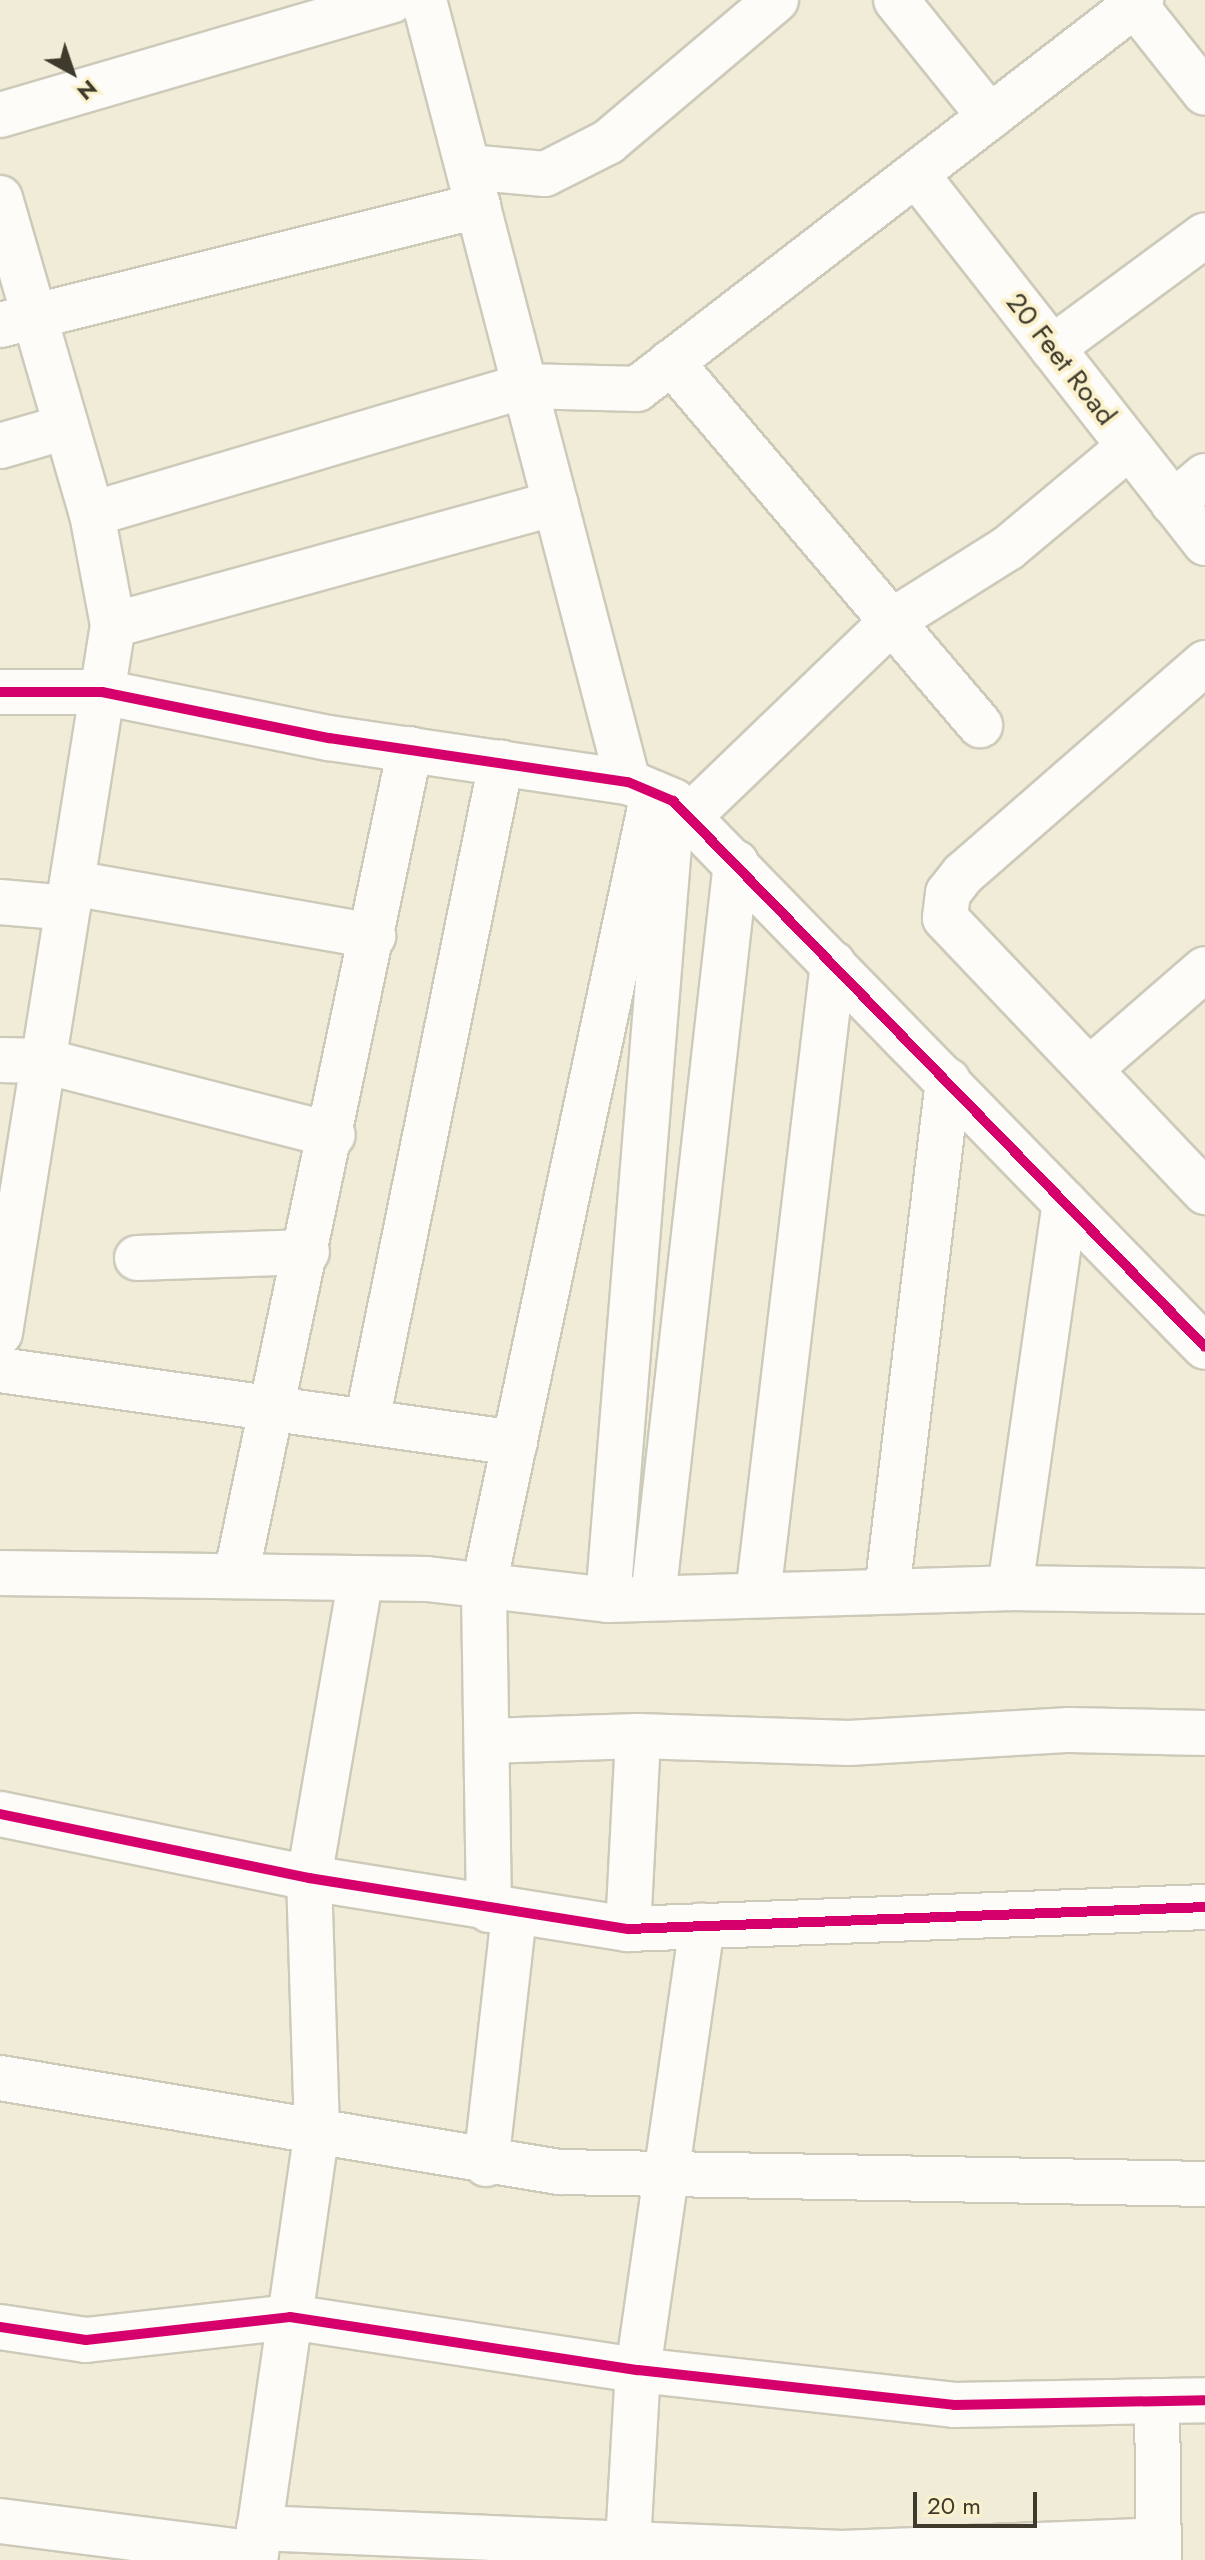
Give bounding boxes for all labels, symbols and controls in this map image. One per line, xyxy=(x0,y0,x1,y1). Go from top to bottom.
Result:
north arrow xyxy=(32,32,112,112)
text: N xyxy=(70,73,104,108)
street label: 20 Feet Road xyxy=(999,286,1123,432)
scale bar xyxy=(917,2476,1041,2526)
text: 20 m xyxy=(927,2488,981,2523)

